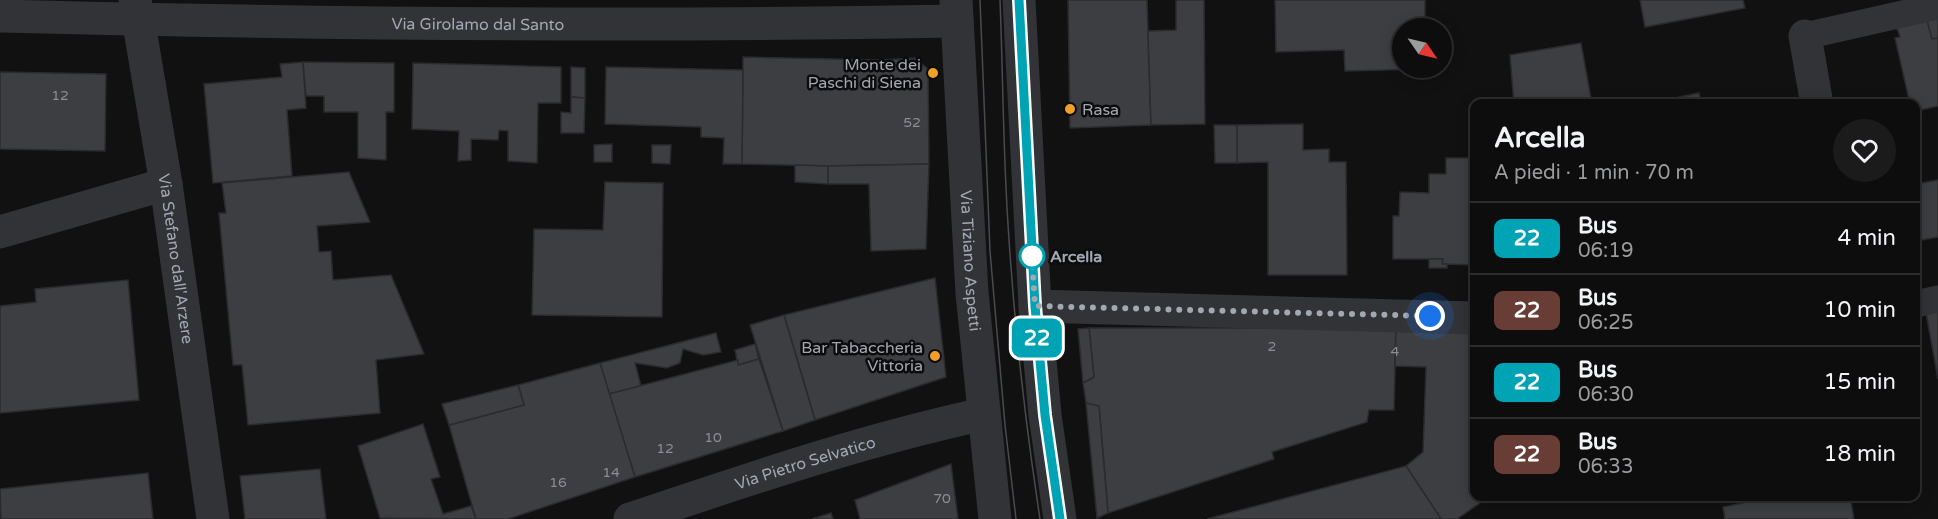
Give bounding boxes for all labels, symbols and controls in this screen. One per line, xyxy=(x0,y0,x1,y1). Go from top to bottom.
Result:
street label: Via Girolamo dal Santo xyxy=(391,14,564,35)
north arrow xyxy=(1392,18,1452,78)
map controls xyxy=(1392,18,1452,78)
place label: Monte dei Paschi di Siena xyxy=(808,55,921,93)
marker: Monte dei Paschi di Siena xyxy=(926,66,940,80)
house number: 12 xyxy=(51,87,69,104)
place label: Rasa xyxy=(1082,100,1119,120)
marker: Rasa xyxy=(1063,102,1077,116)
house number: 52 xyxy=(903,114,921,131)
button: heart xyxy=(1833,119,1896,182)
text: Arcella xyxy=(1494,121,1585,155)
text: A piedi · 1 min · 70 m xyxy=(1494,161,1694,185)
street label: Via Stefano dall'Arzere xyxy=(153,172,197,345)
street label: Via Tiziano Aspetti xyxy=(955,190,985,332)
text: Bus xyxy=(1578,213,1617,239)
text: 4 min xyxy=(1837,225,1896,251)
text: 22 xyxy=(1514,226,1540,251)
text: 06:19 xyxy=(1578,239,1633,263)
marker: Arcella xyxy=(1019,243,1045,269)
place label: Arcella xyxy=(1050,247,1102,267)
text: Bus xyxy=(1578,285,1617,311)
text: 10 min xyxy=(1824,297,1896,323)
text: 22 xyxy=(1514,298,1540,323)
your location xyxy=(1415,301,1445,331)
text: 06:25 xyxy=(1578,311,1633,335)
line badge: 22 xyxy=(1010,318,1064,358)
text: 22 xyxy=(1024,326,1050,351)
place label: Bar Tabaccheria Vittoria xyxy=(801,338,923,376)
house number: 2 xyxy=(1268,338,1276,355)
house number: 4 xyxy=(1391,343,1400,360)
marker: Bar Tabaccheria Vittoria xyxy=(928,349,942,363)
text: Bus xyxy=(1578,357,1617,383)
text: 15 min xyxy=(1824,369,1896,395)
text: 22 xyxy=(1514,370,1540,395)
text: 06:30 xyxy=(1578,383,1633,407)
house number: 10 xyxy=(704,429,722,446)
text: Bus xyxy=(1578,429,1617,455)
street label: Via Pietro Selvatico xyxy=(732,432,878,494)
house number: 12 xyxy=(656,440,674,457)
text: 18 min xyxy=(1824,441,1896,467)
text: 22 xyxy=(1514,442,1540,467)
text: 06:33 xyxy=(1578,455,1633,479)
house number: 14 xyxy=(602,464,620,481)
house number: 16 xyxy=(549,474,567,491)
house number: 70 xyxy=(933,490,951,507)

